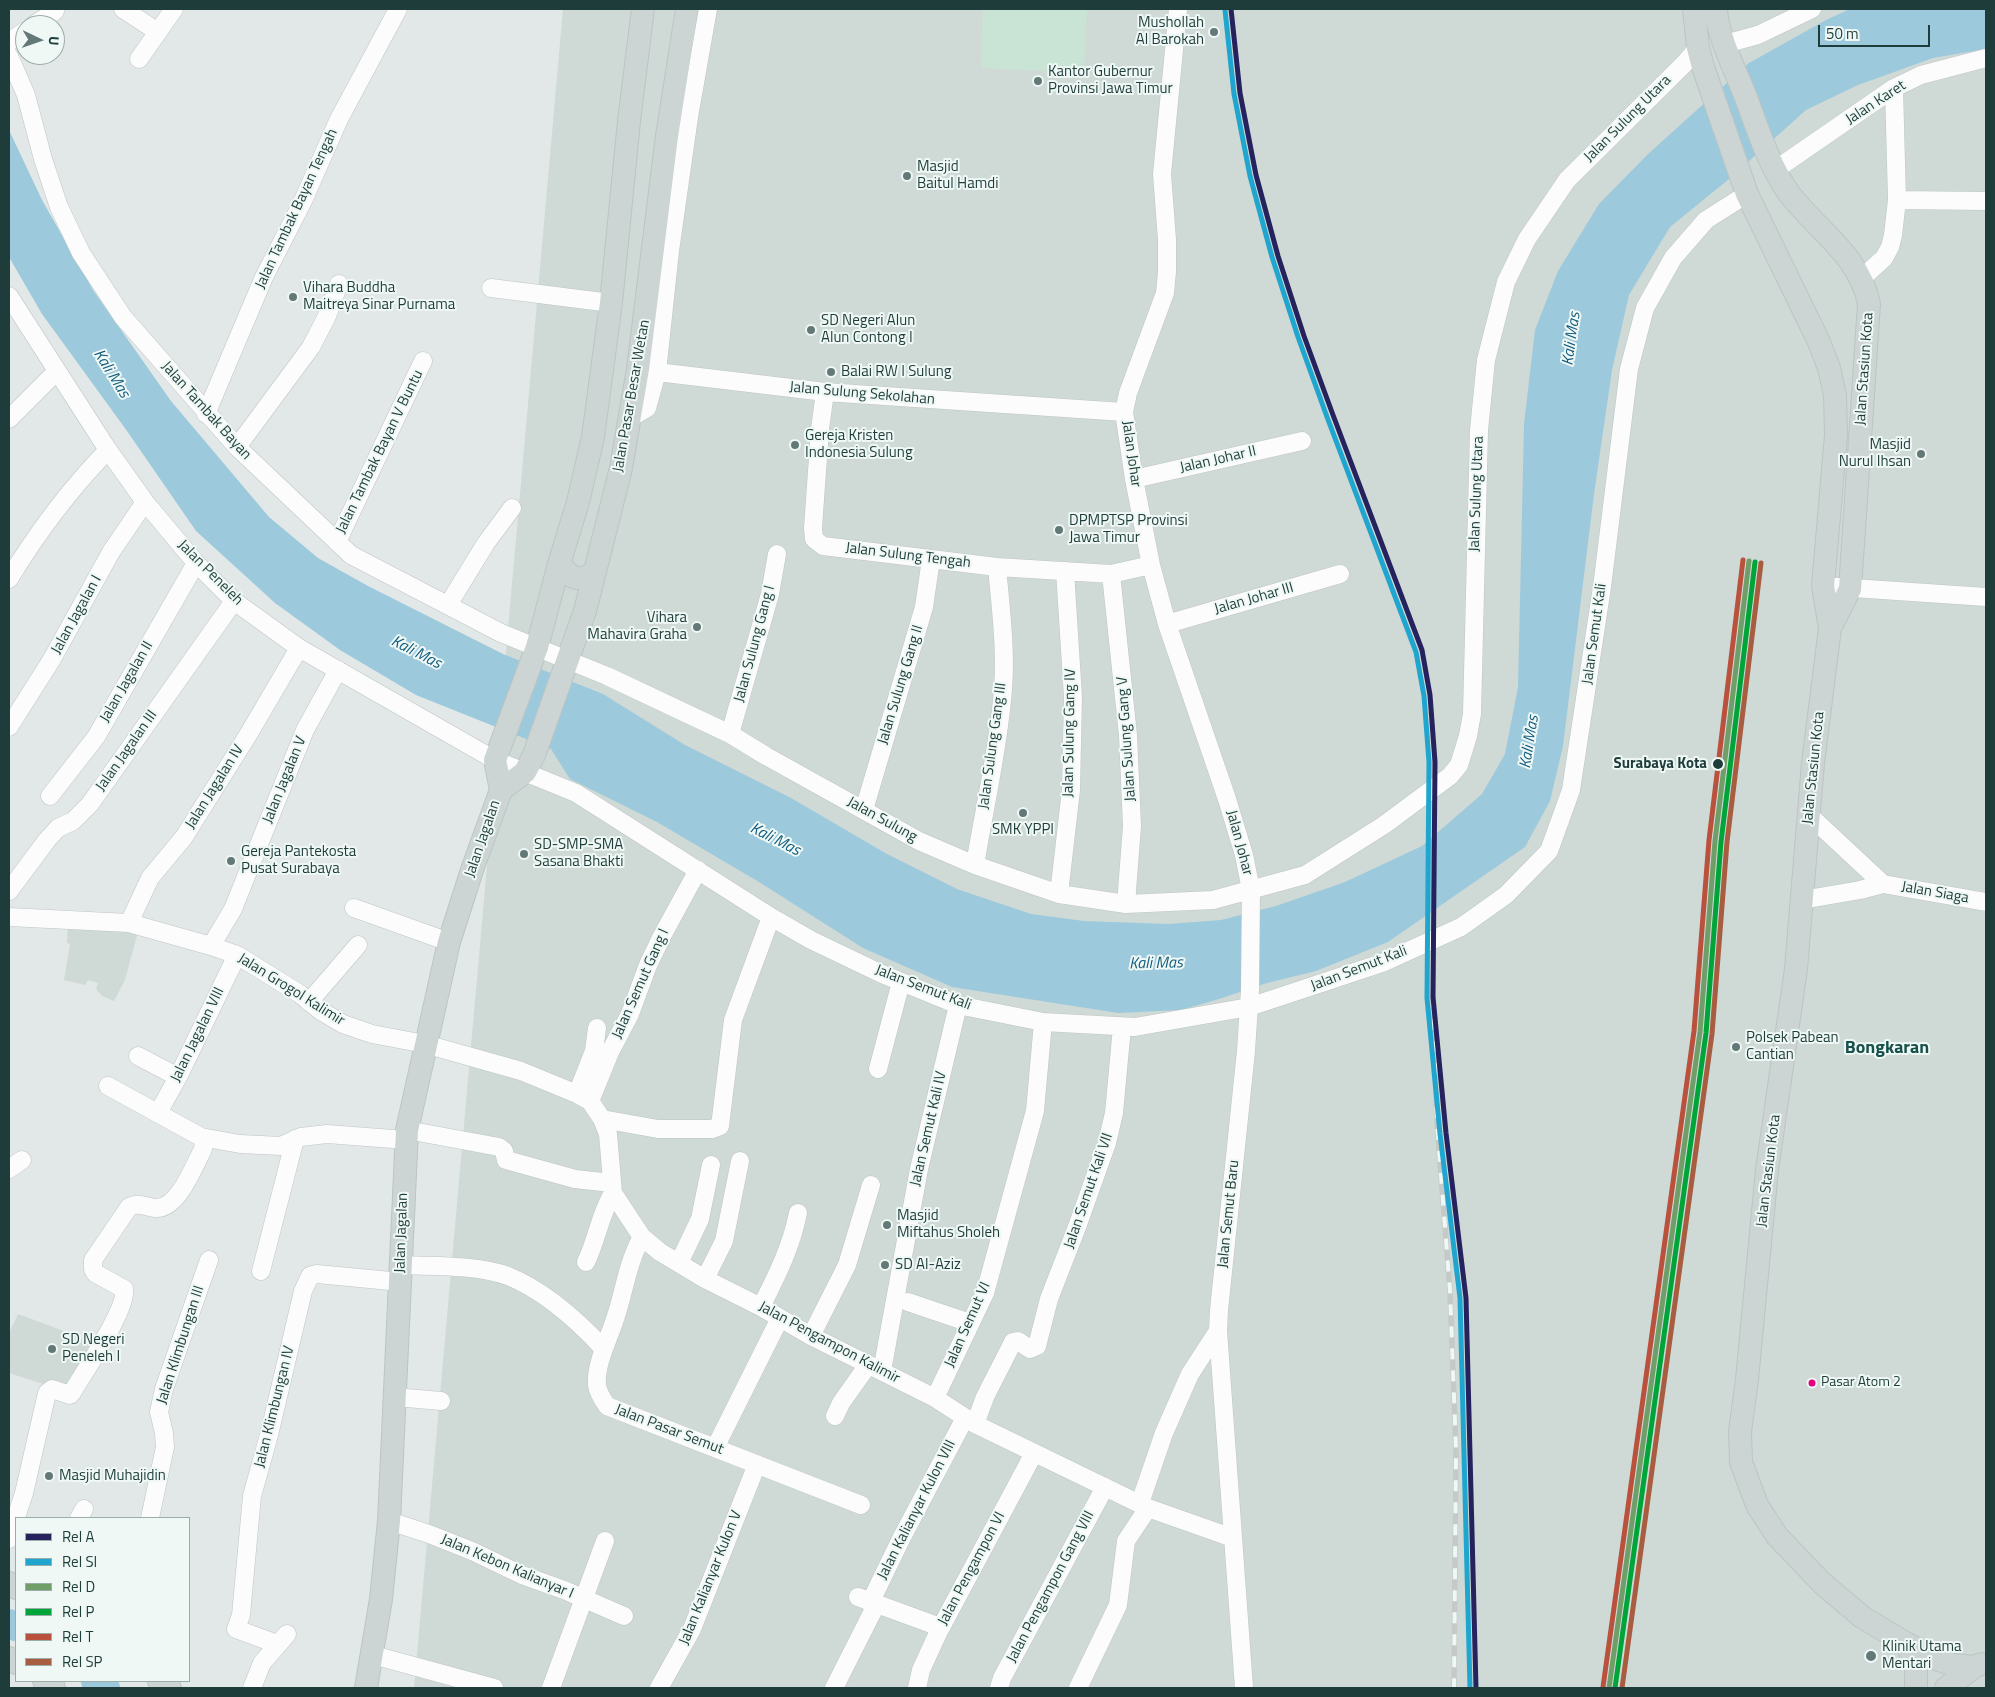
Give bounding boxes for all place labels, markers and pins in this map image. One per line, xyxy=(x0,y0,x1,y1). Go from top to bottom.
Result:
place label: Mushollah Al Barokah xyxy=(1136,14,1204,49)
marker: Mushollah Al Barokah xyxy=(1208,26,1220,38)
place label: Kantor Gubernur Provinsi Jawa Timur xyxy=(1048,63,1173,98)
marker: Kantor Gubernur Provinsi Jawa Timur xyxy=(1032,75,1044,87)
place label: Masjid Baitul Hamdi xyxy=(917,158,998,193)
marker: Masjid Baitul Hamdi xyxy=(901,170,913,182)
place label: Vihara Buddha Maitreya Sinar Purnama xyxy=(303,279,455,314)
marker: Vihara Buddha Maitreya Sinar Purnama xyxy=(287,291,299,303)
place label: SD Negeri Alun Alun Contong I xyxy=(821,312,915,347)
marker: SD Negeri Alun Alun Contong I xyxy=(805,324,817,336)
place label: Balai RW I Sulung xyxy=(841,363,951,381)
marker: Balai RW I Sulung xyxy=(825,366,837,378)
place label: Gereja Kristen Indonesia Sulung xyxy=(805,427,913,462)
place label: Masjid Nurul Ihsan xyxy=(1839,436,1911,471)
marker: Gereja Kristen Indonesia Sulung xyxy=(789,439,801,451)
marker: Masjid Nurul Ihsan xyxy=(1915,448,1927,460)
place label: DPMPTSP Provinsi Jawa Timur xyxy=(1069,512,1188,547)
marker: DPMPTSP Provinsi Jawa Timur xyxy=(1053,524,1065,536)
place label: Vihara Mahavira Graha xyxy=(587,609,687,644)
marker: Vihara Mahavira Graha xyxy=(691,621,703,633)
place label: Surabaya Kota xyxy=(1613,755,1707,773)
marker: Surabaya Kota xyxy=(1711,757,1725,771)
marker: SMK YPPI xyxy=(1017,807,1029,819)
place label: SMK YPPI xyxy=(992,821,1054,839)
place label: SD-SMP-SMA Sasana Bhakti xyxy=(534,836,624,871)
place label: Gereja Pantekosta Pusat Surabaya xyxy=(241,843,356,878)
marker: SD-SMP-SMA Sasana Bhakti xyxy=(518,848,530,860)
marker: Gereja Pantekosta Pusat Surabaya xyxy=(225,855,237,867)
place label: Polsek Pabean Cantian xyxy=(1746,1029,1839,1064)
marker: Polsek Pabean Cantian xyxy=(1730,1041,1742,1053)
place label: Masjid Miftahus Sholeh xyxy=(897,1207,1000,1242)
marker: Masjid Miftahus Sholeh xyxy=(881,1219,893,1231)
place label: SD Al-Aziz xyxy=(895,1256,961,1274)
marker: SD Al-Aziz xyxy=(879,1259,891,1271)
place label: SD Negeri Peneleh I xyxy=(62,1331,125,1366)
marker: SD Negeri Peneleh I xyxy=(46,1343,58,1355)
place label: Pasar Atom 2 xyxy=(1821,1375,1901,1391)
marker: Pasar Atom 2 xyxy=(1807,1378,1817,1388)
place label: Masjid Muhajidin xyxy=(59,1467,166,1485)
marker: Masjid Muhajidin xyxy=(43,1470,55,1482)
place label: Klinik Utama Mentari xyxy=(1882,1638,1962,1673)
marker: Klinik Utama Mentari xyxy=(1864,1649,1878,1663)

